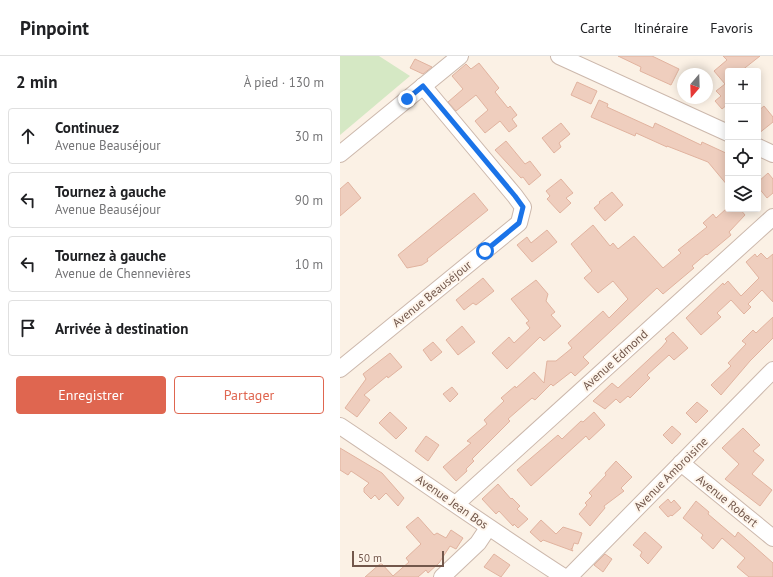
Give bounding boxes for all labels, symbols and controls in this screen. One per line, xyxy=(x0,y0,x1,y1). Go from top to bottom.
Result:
text: Pinpoint xyxy=(20,16,89,40)
text: Carte xyxy=(580,19,612,37)
text: Itinéraire xyxy=(634,19,688,37)
text: Favoris xyxy=(710,19,753,37)
north arrow xyxy=(677,68,713,104)
map controls xyxy=(725,68,761,212)
button: + xyxy=(725,68,761,104)
text: 2 min xyxy=(16,71,57,93)
text: À pied · 130 m xyxy=(244,74,324,91)
route end xyxy=(398,90,416,108)
button: − xyxy=(725,104,761,140)
text: Continuez xyxy=(55,118,119,137)
icon: ahead xyxy=(17,125,39,147)
text: 30 m xyxy=(295,128,323,145)
text: Avenue Beauséjour xyxy=(55,137,161,154)
button: locate xyxy=(725,140,761,176)
button: layers xyxy=(725,176,761,212)
text: Tournez à gauche xyxy=(55,182,166,201)
icon: left xyxy=(17,189,39,211)
text: 90 m xyxy=(295,192,323,209)
text: Avenue Beauséjour xyxy=(55,201,161,218)
route start xyxy=(476,242,494,260)
text: Tournez à gauche xyxy=(55,246,166,265)
icon: left xyxy=(17,253,39,275)
text: 10 m xyxy=(295,256,323,273)
street label: Avenue Beauséjour xyxy=(389,257,474,330)
text: Avenue de Chennevières xyxy=(55,265,191,282)
icon: arrive xyxy=(17,317,39,339)
text: Arrivée à destination xyxy=(55,319,188,338)
street label: Avenue Edmond xyxy=(579,326,650,393)
button: Enregistrer xyxy=(16,376,166,414)
button: Partager xyxy=(174,376,324,414)
street label: Avenue Ambroisine xyxy=(631,434,711,514)
street label: Avenue Jean Bos xyxy=(413,471,491,532)
street label: Avenue Robert xyxy=(694,471,761,530)
scale bar xyxy=(352,549,444,568)
text: 50 m xyxy=(358,551,382,565)

